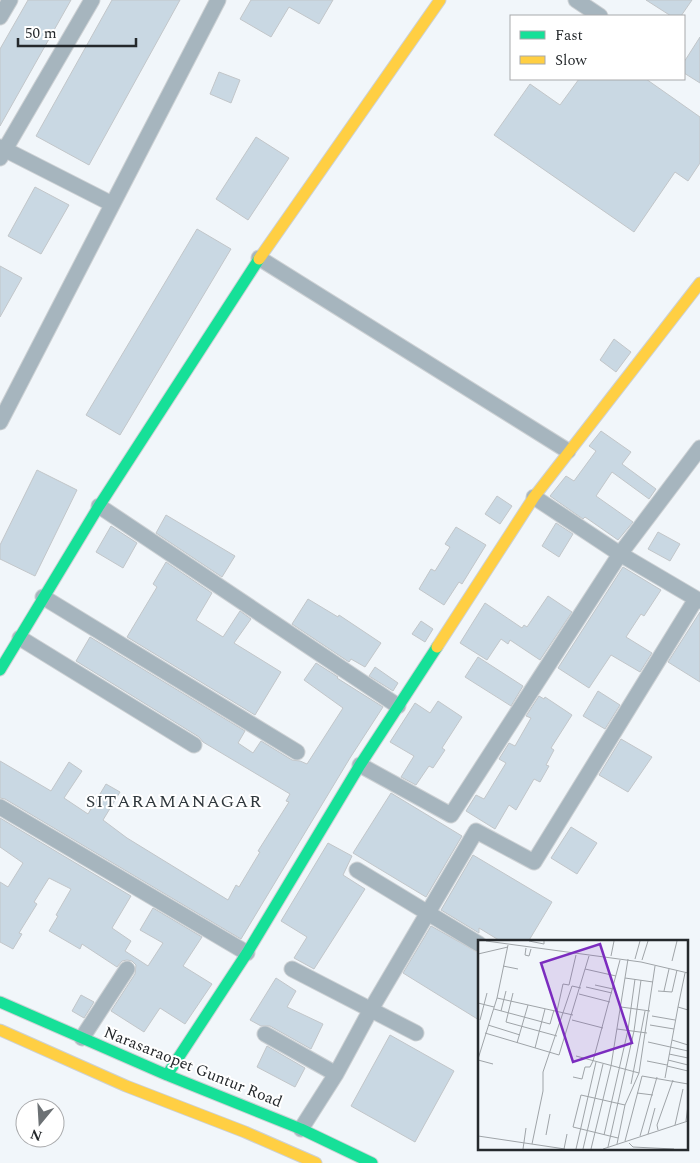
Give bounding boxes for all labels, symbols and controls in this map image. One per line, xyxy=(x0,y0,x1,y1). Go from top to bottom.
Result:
scale bar xyxy=(18,15,135,47)
legend xyxy=(510,15,685,80)
text: 50 m xyxy=(25,22,57,45)
text: Fast xyxy=(555,24,583,47)
text: Slow xyxy=(555,49,587,72)
district label: SITARAMANAGAR xyxy=(86,788,262,815)
inset map xyxy=(478,940,688,1150)
street label: Narasaraopet Guntur Road xyxy=(100,1020,286,1114)
north arrow xyxy=(15,1098,65,1148)
text: N xyxy=(27,1123,45,1147)

